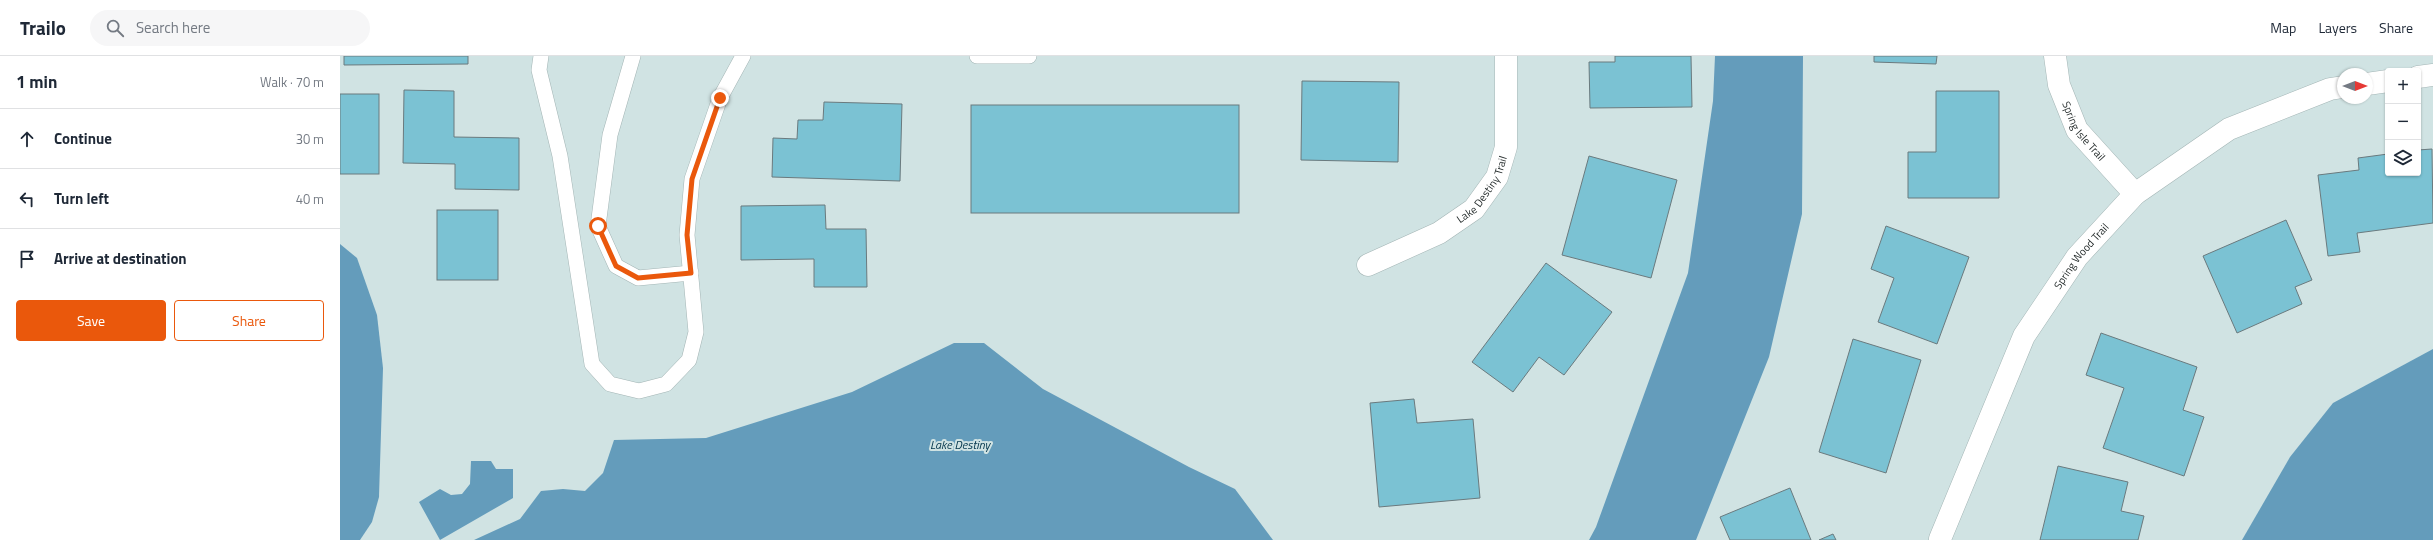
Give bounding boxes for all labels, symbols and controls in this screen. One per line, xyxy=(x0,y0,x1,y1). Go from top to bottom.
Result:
search box xyxy=(90,10,370,46)
text: Trailo xyxy=(20,13,66,42)
text: Search here xyxy=(136,16,210,39)
icon: search xyxy=(104,17,126,39)
text: Map xyxy=(2270,17,2296,38)
text: Layers xyxy=(2318,17,2357,38)
text: Share xyxy=(2379,17,2413,38)
north arrow xyxy=(2337,68,2373,104)
map controls xyxy=(2385,68,2421,176)
button: + xyxy=(2385,68,2421,104)
text: 1 min xyxy=(16,69,57,95)
text: Walk · 70 m xyxy=(260,72,324,92)
route end xyxy=(711,89,729,107)
street label: Spring Isle Trail xyxy=(2058,99,2109,164)
button: − xyxy=(2385,104,2421,140)
text: Continue xyxy=(54,127,112,150)
icon: ahead xyxy=(16,128,38,150)
text: 30 m xyxy=(296,129,324,149)
button: layers xyxy=(2385,140,2421,176)
street label: Lake Destiny Trail xyxy=(1453,154,1511,227)
text: Turn left xyxy=(54,187,109,210)
icon: left xyxy=(16,188,38,210)
text: 40 m xyxy=(296,189,324,209)
route start xyxy=(589,217,607,235)
street label: Spring Wood Trail xyxy=(2050,220,2112,292)
text: Arrive at destination xyxy=(54,247,187,270)
icon: arrive xyxy=(16,248,38,270)
button: Save xyxy=(16,300,166,341)
button: Share xyxy=(174,300,324,341)
water label: Lake Destiny xyxy=(930,435,992,454)

